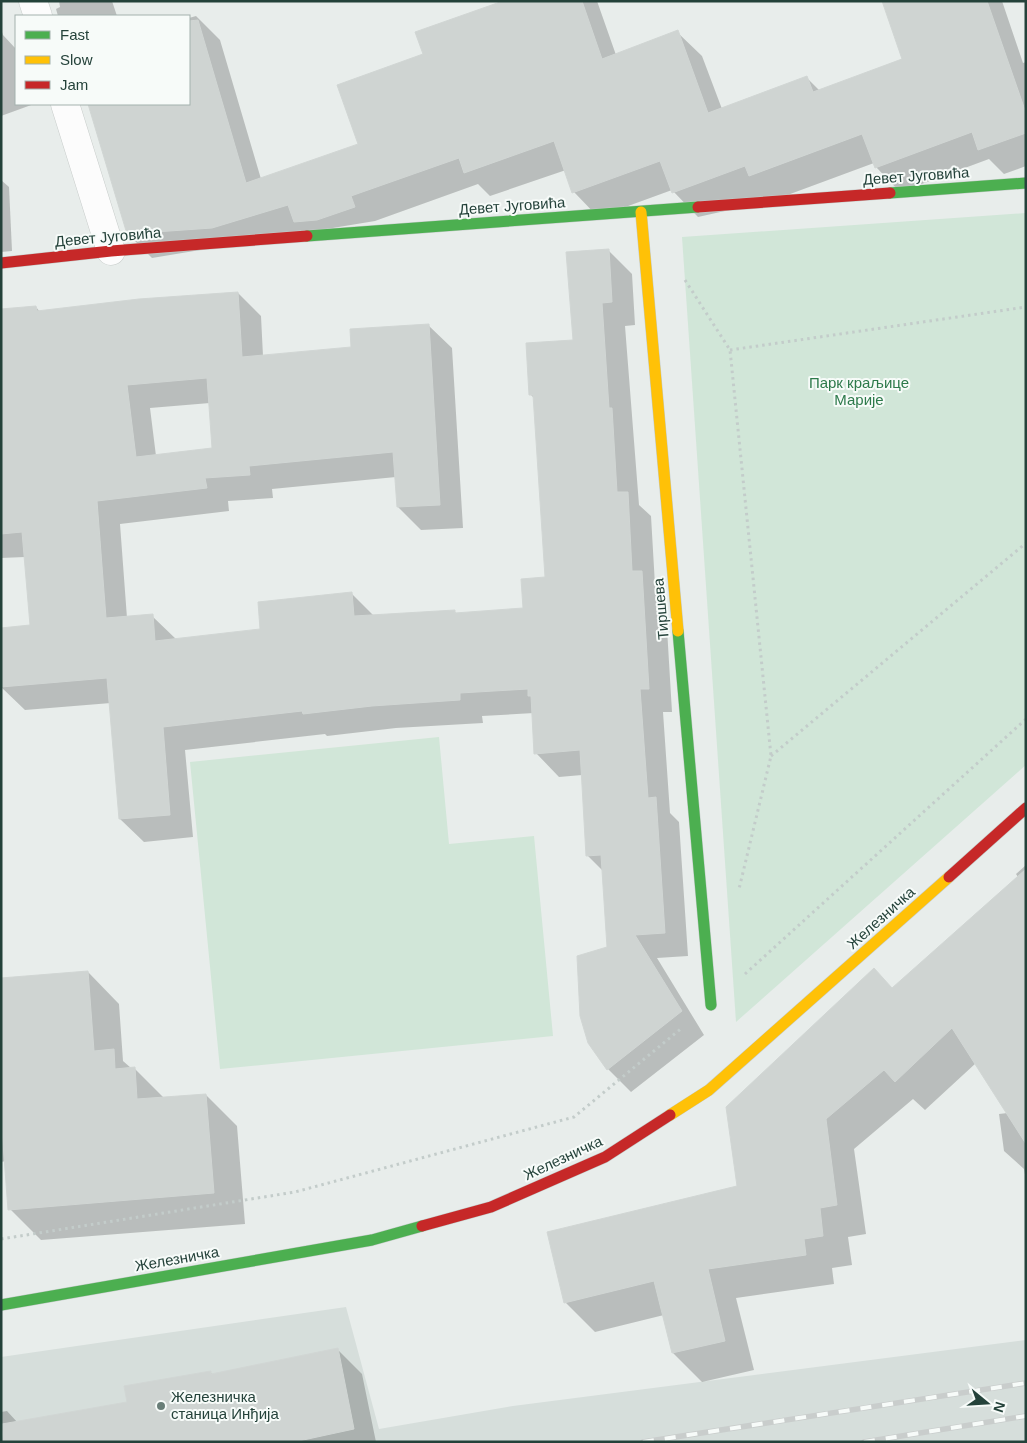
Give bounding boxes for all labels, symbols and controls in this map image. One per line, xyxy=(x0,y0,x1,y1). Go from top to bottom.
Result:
legend xyxy=(15,15,190,105)
text: Fast xyxy=(60,26,90,43)
text: Slow xyxy=(60,51,93,68)
text: Jam xyxy=(60,76,88,93)
street label: Девет Југовића xyxy=(862,163,970,188)
street label: Девет Југовића xyxy=(458,193,566,218)
street label: Девет Југовића xyxy=(54,223,162,250)
park label: Парк краљице Марије xyxy=(809,374,909,408)
street label: Тиршева xyxy=(649,577,672,641)
street label: Железничка xyxy=(843,882,918,952)
street label: Железничка xyxy=(521,1132,605,1183)
street label: Железничка xyxy=(134,1243,221,1274)
north arrow xyxy=(962,1378,1012,1428)
place label: Железничка станица Инђија xyxy=(171,1388,279,1422)
marker: Железничка станица Инђија xyxy=(155,1400,167,1412)
text: N xyxy=(990,1400,1009,1414)

